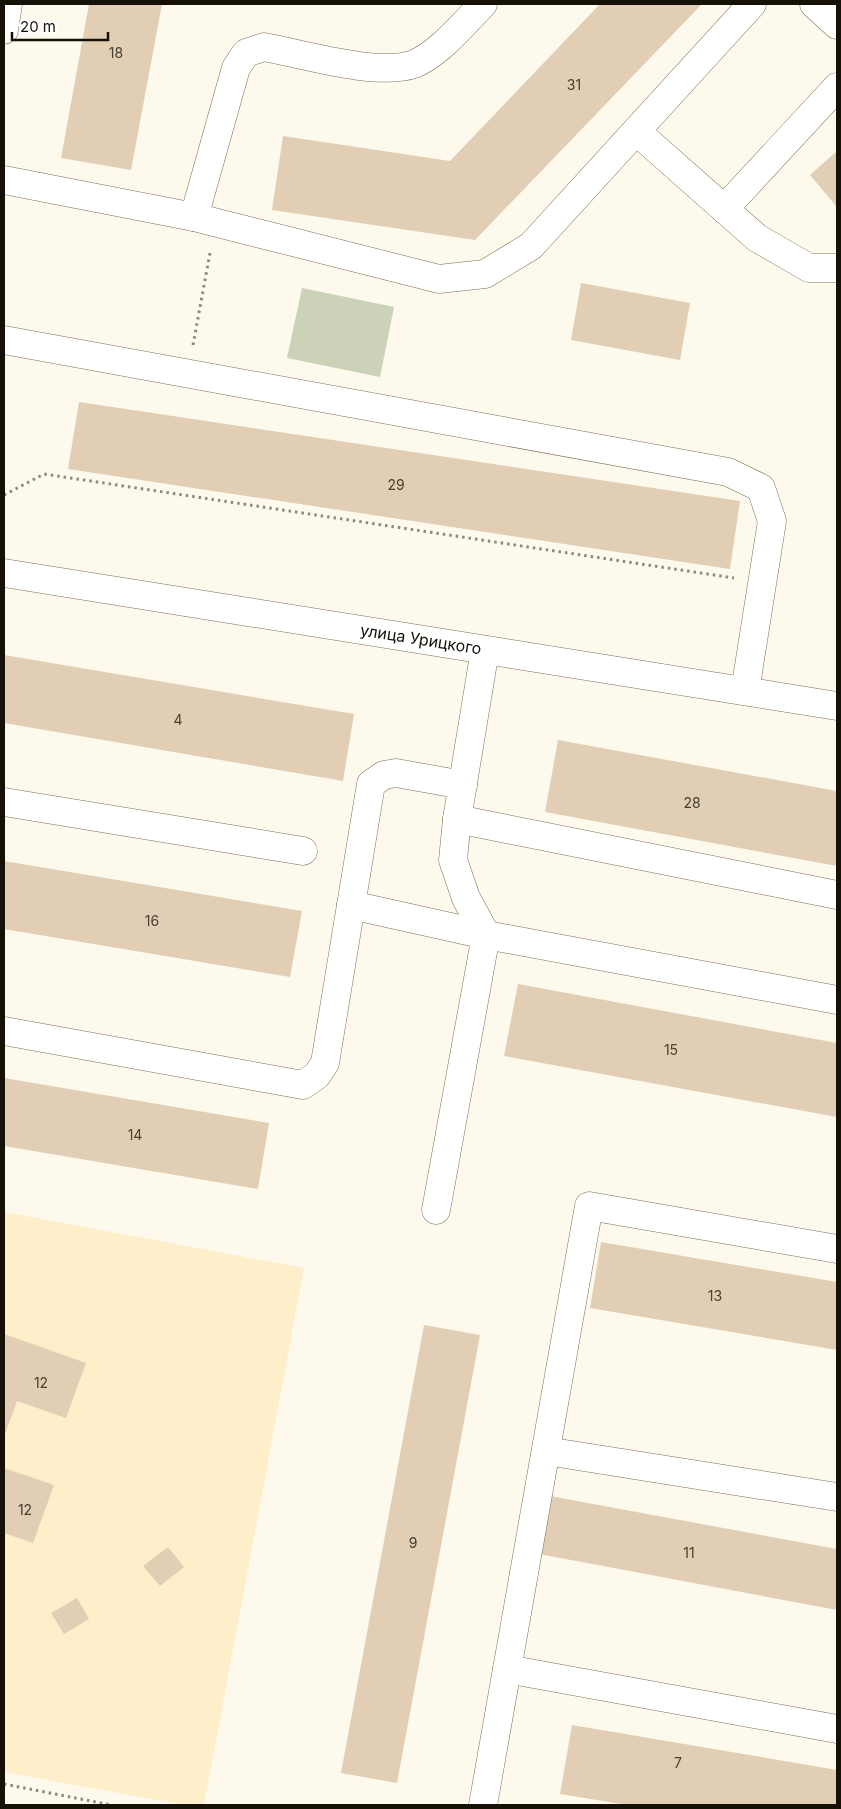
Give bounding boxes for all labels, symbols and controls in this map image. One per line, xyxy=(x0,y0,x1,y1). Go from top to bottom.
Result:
scale bar xyxy=(12,10,109,42)
text: 20 m xyxy=(20,17,56,36)
house number: 18 xyxy=(109,44,123,61)
house number: 31 xyxy=(567,76,581,93)
house number: 29 xyxy=(387,476,405,493)
street label: улица Урицкого xyxy=(359,620,483,658)
house number: 4 xyxy=(173,711,183,728)
house number: 28 xyxy=(683,794,701,811)
house number: 16 xyxy=(145,912,159,929)
house number: 15 xyxy=(664,1041,678,1058)
house number: 14 xyxy=(128,1126,142,1143)
house number: 13 xyxy=(708,1287,722,1304)
house number: 12 xyxy=(34,1374,48,1391)
house number: 12 xyxy=(18,1501,32,1518)
house number: 9 xyxy=(409,1534,417,1551)
house number: 11 xyxy=(683,1544,695,1561)
house number: 7 xyxy=(674,1754,682,1771)

